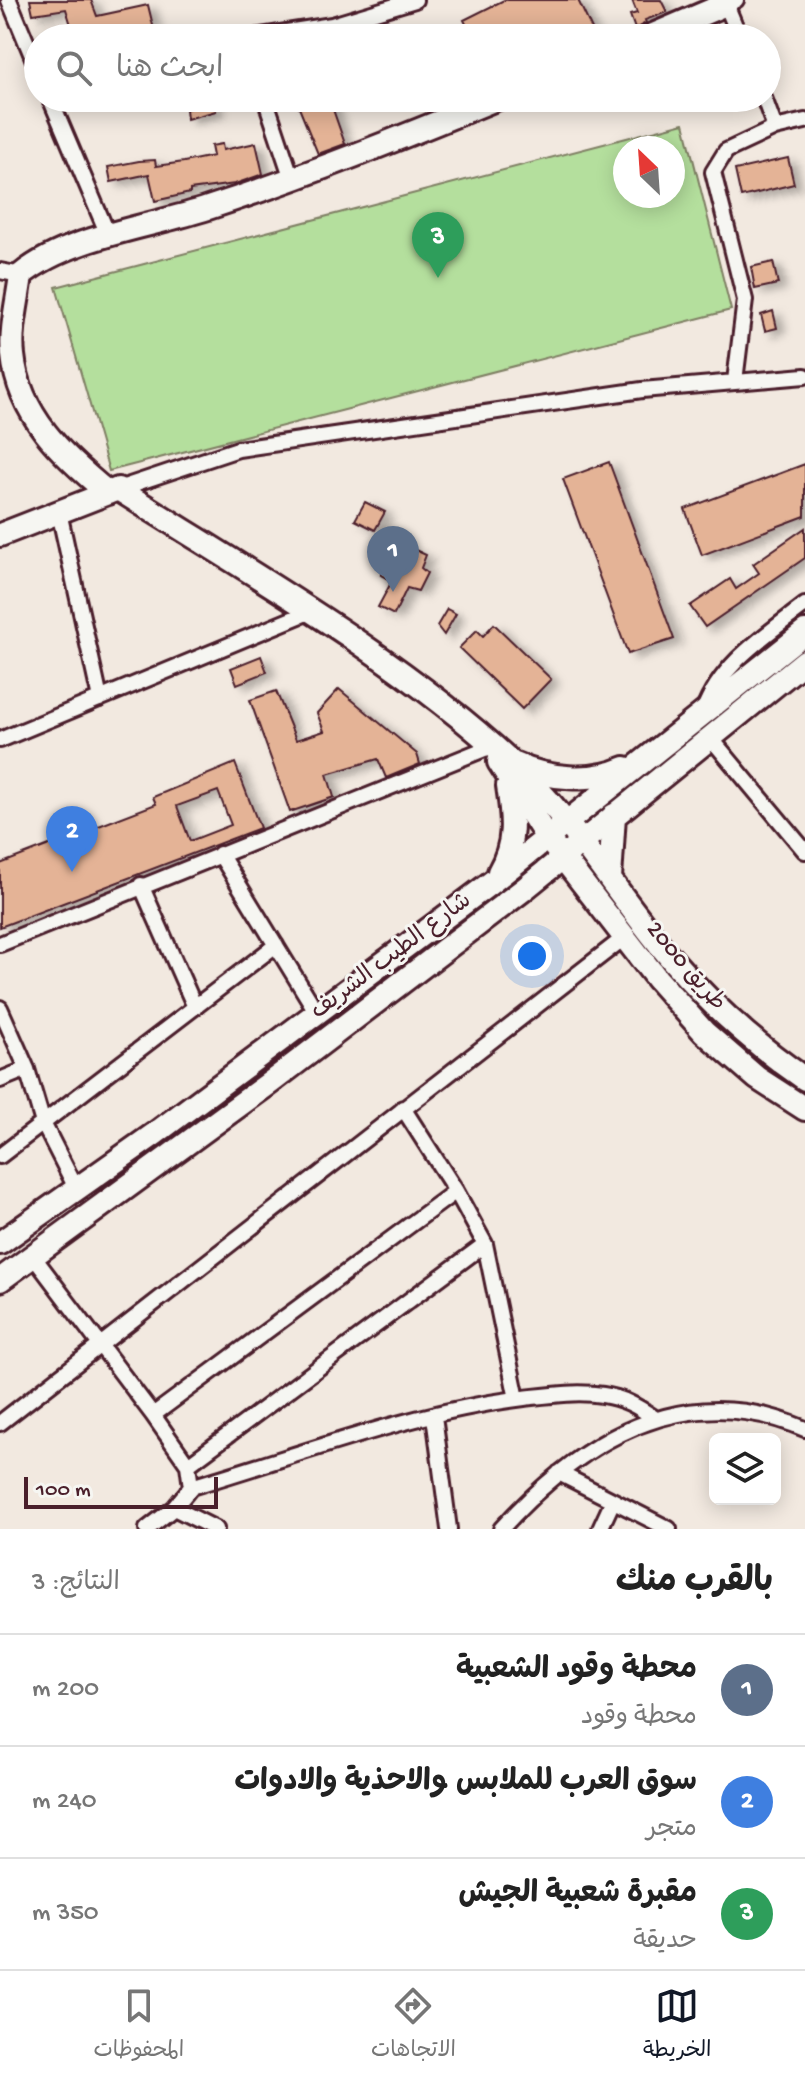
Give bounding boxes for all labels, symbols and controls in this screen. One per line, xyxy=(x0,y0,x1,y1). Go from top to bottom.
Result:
search box xyxy=(24,24,781,112)
icon: search xyxy=(52,46,96,90)
text: ابحث هنا xyxy=(116,53,223,88)
north arrow xyxy=(613,136,685,208)
pin: 3 xyxy=(412,212,464,278)
pin: 1 xyxy=(367,526,419,592)
pin: 2 xyxy=(46,806,98,872)
street label: شارع الطيب الشريف xyxy=(306,887,478,1027)
street label: طريق 2000 xyxy=(639,916,731,1018)
your location xyxy=(512,936,552,976)
map controls xyxy=(709,1433,781,1505)
button: layers xyxy=(709,1433,781,1505)
scale bar xyxy=(24,1473,218,1509)
text: 100 m xyxy=(36,1478,91,1504)
text: بالقرب منك xyxy=(616,1564,773,1604)
text: النتائج: 3 xyxy=(32,1569,120,1600)
text: محطة وقود الشعبية xyxy=(456,1654,697,1689)
text: 200 m xyxy=(32,1675,99,1706)
text: 1 xyxy=(742,1675,752,1706)
text: محطة وقود xyxy=(581,1703,697,1734)
text: سوق العرب للملابس والاحذية والادوات xyxy=(235,1766,697,1801)
text: 240 m xyxy=(32,1787,96,1818)
text: 2 xyxy=(741,1787,753,1818)
text: متجر xyxy=(646,1815,697,1846)
text: مقبرة شعبية الجيش xyxy=(458,1878,697,1913)
text: 350 m xyxy=(32,1899,99,1930)
text: 3 xyxy=(740,1899,754,1930)
text: حديقة xyxy=(633,1927,697,1958)
tab: المحفوظات xyxy=(93,1984,184,2068)
tab: الاتجاهات xyxy=(371,1984,456,2068)
tab: الخريطة xyxy=(643,1984,712,2068)

